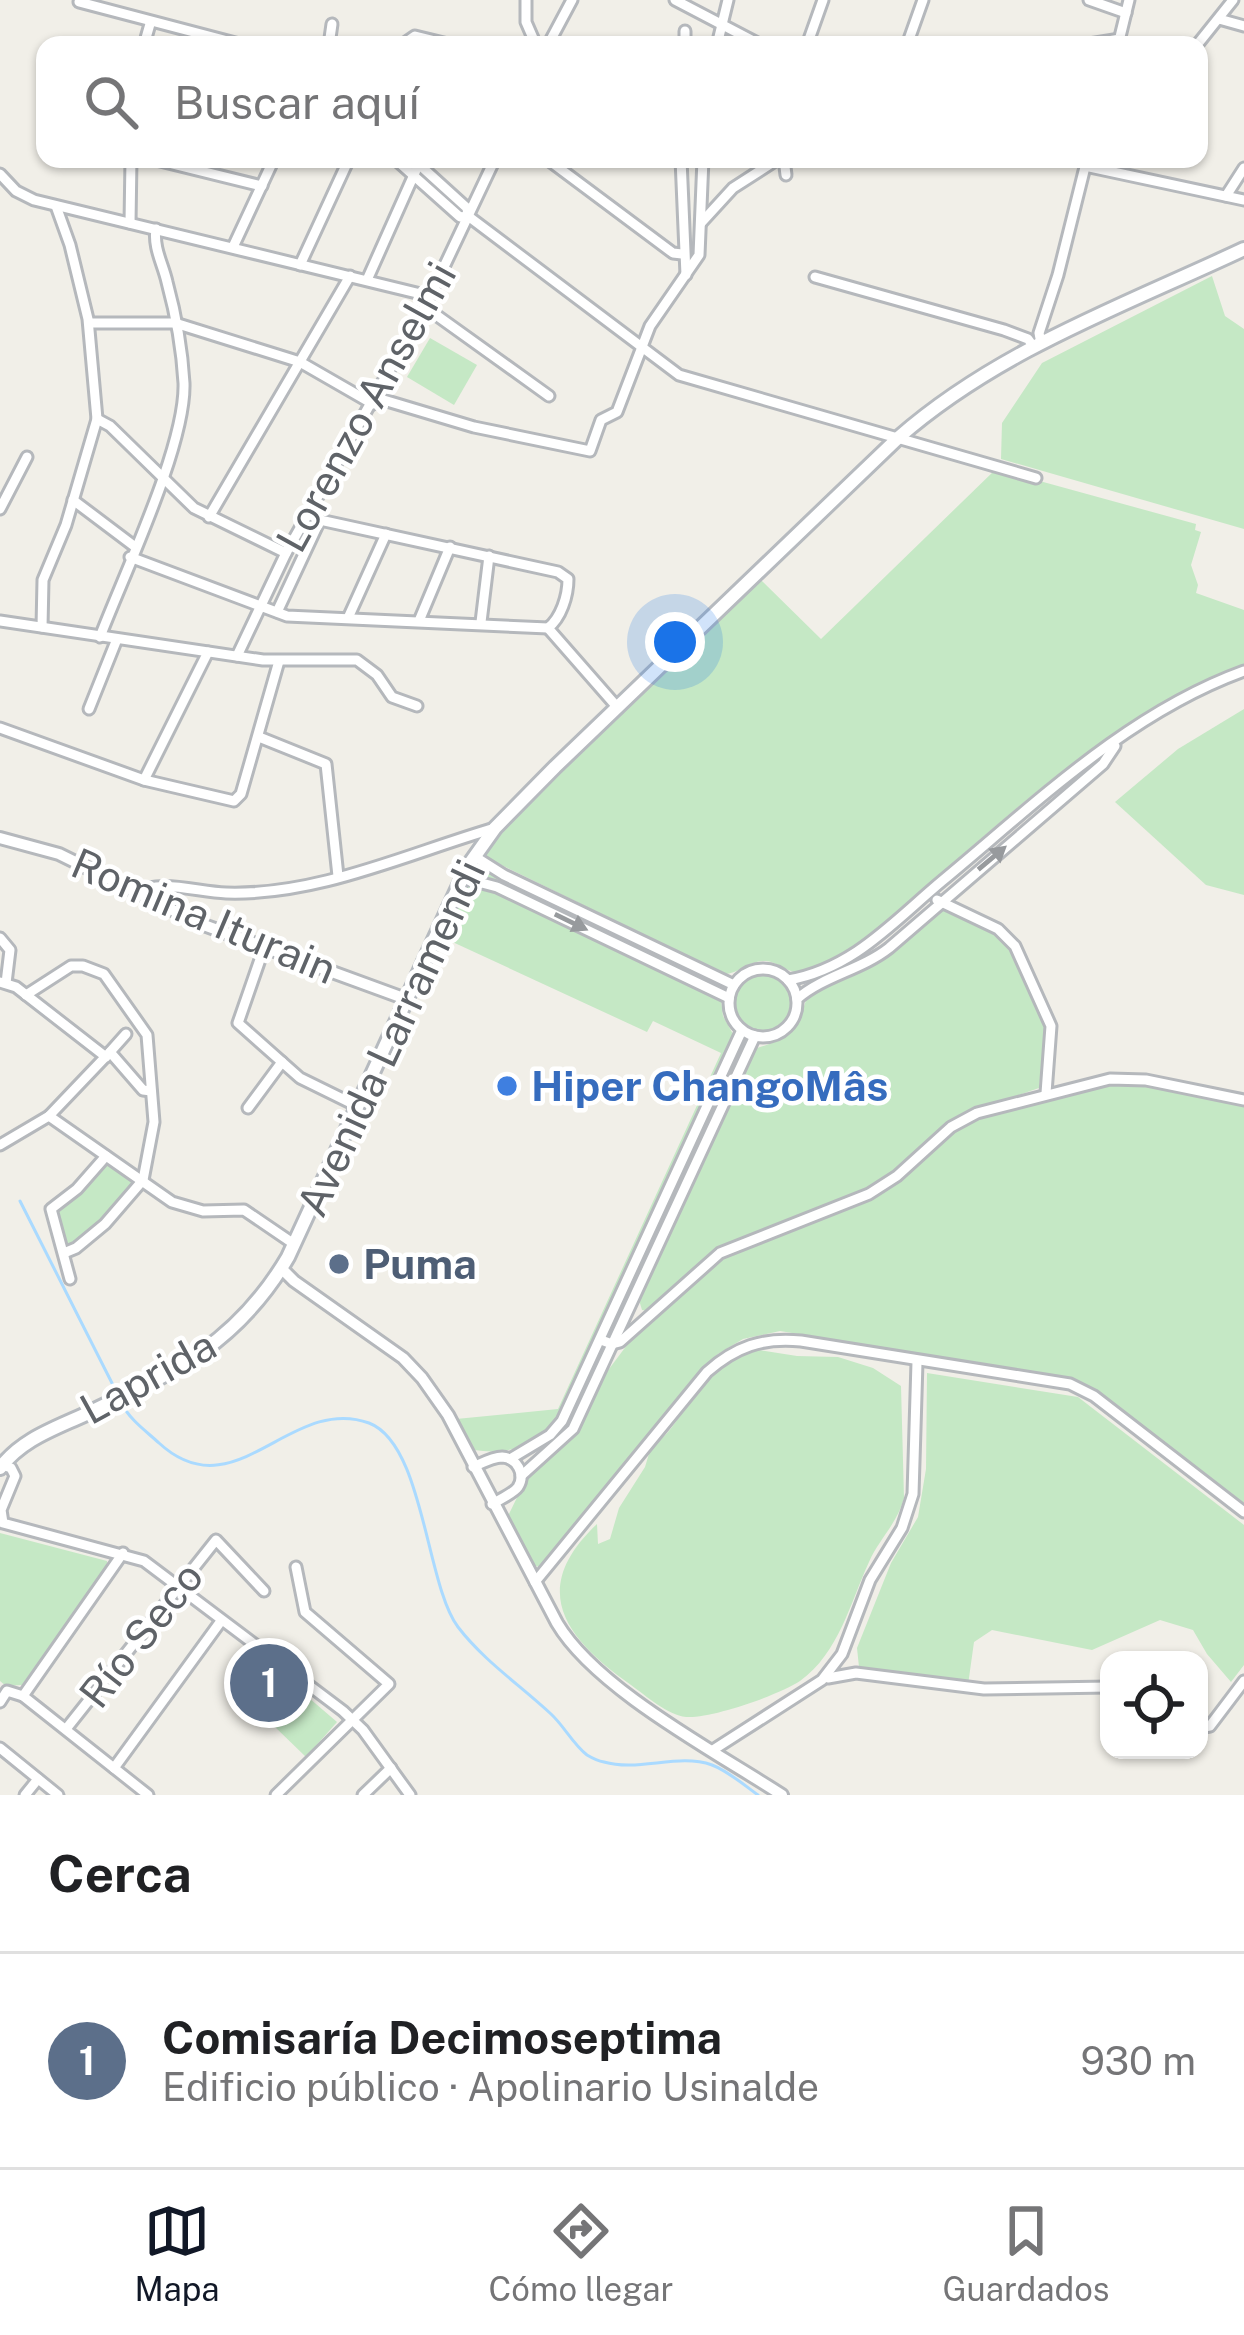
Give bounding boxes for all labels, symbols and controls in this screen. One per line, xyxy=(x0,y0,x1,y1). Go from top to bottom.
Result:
search box xyxy=(36,36,1208,168)
icon: search xyxy=(78,69,144,135)
text: Buscar aquí xyxy=(174,76,420,129)
street label: Lorenzo Anselmi xyxy=(266,254,465,560)
your location xyxy=(645,612,705,672)
street label: Romina Iturain xyxy=(65,838,344,993)
one-way arrow xyxy=(977,845,1007,871)
street label: Avenida Larramendi xyxy=(287,852,495,1224)
one-way arrow xyxy=(554,912,589,932)
place label: Hiper ChangoMâs xyxy=(531,1061,888,1110)
marker: Hiper ChangoMâs xyxy=(494,1073,520,1099)
place label: Puma xyxy=(363,1239,477,1288)
marker: Puma xyxy=(326,1251,352,1277)
street label: Laprida xyxy=(72,1320,224,1434)
street label: Río Seco xyxy=(69,1552,212,1717)
pin: 1 xyxy=(230,1638,308,1728)
map controls xyxy=(1100,1651,1208,1759)
button: locate xyxy=(1100,1651,1208,1759)
text: Cerca xyxy=(48,1844,192,1903)
text: Comisaría Decimoseptima xyxy=(162,2011,722,2064)
text: 1 xyxy=(79,2038,95,2084)
text: 930 m xyxy=(1081,2038,1196,2084)
text: Edificio público · Apolinario Usinalde xyxy=(162,2064,819,2110)
tab: Mapa xyxy=(135,2198,220,2308)
tab: Cómo llegar xyxy=(489,2198,673,2308)
tab: Guardados xyxy=(942,2198,1109,2308)

